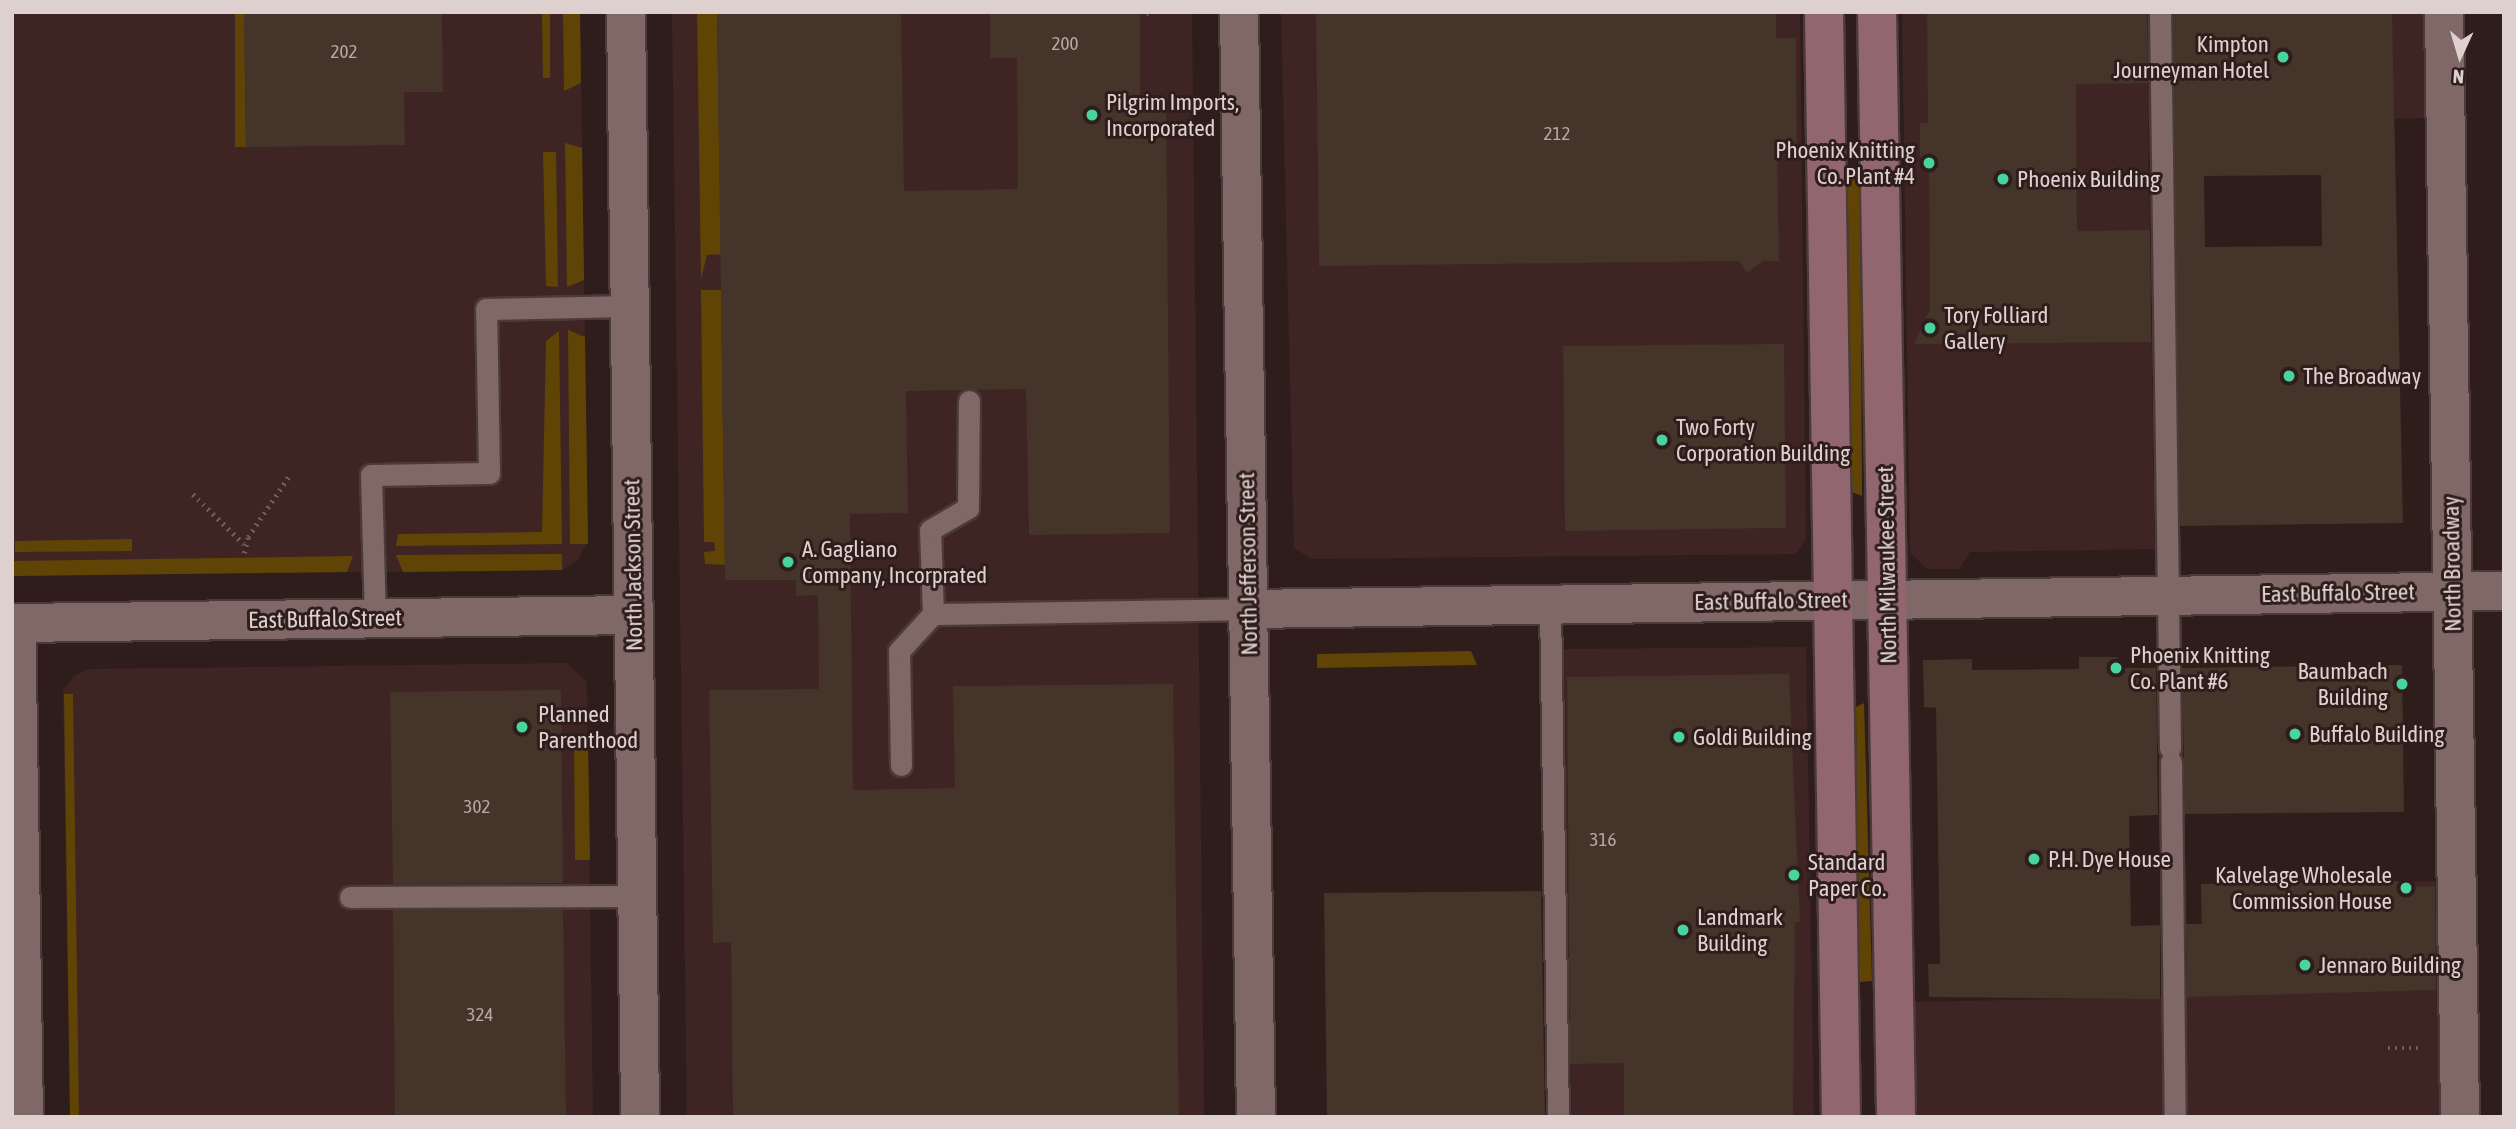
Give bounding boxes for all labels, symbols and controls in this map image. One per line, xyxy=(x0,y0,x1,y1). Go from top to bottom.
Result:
north arrow xyxy=(2425,21,2495,91)
place label: Kimpton Journeyman Hotel xyxy=(2113,30,2269,84)
house number: 200 xyxy=(1052,33,1078,55)
house number: 202 xyxy=(331,41,357,63)
marker: Kimpton Journeyman Hotel xyxy=(2275,49,2291,65)
text: N xyxy=(2452,66,2465,88)
place label: Pilgrim Imports, Incorporated xyxy=(1106,88,1239,142)
marker: Pilgrim Imports, Incorporated xyxy=(1084,107,1100,123)
house number: 212 xyxy=(1544,123,1570,145)
place label: Phoenix Knitting Co. Plant #4 xyxy=(1775,136,1915,190)
marker: Phoenix Knitting Co. Plant #4 xyxy=(1921,155,1937,171)
place label: Phoenix Building xyxy=(2017,165,2160,193)
marker: Phoenix Building xyxy=(1995,171,2011,187)
place label: Tory Folliard Gallery xyxy=(1944,301,2048,355)
marker: Tory Folliard Gallery xyxy=(1922,320,1938,336)
place label: The Broadway xyxy=(2303,362,2421,390)
marker: The Broadway xyxy=(2281,368,2297,384)
place label: Two Forty Corporation Building xyxy=(1676,413,1850,467)
marker: Two Forty Corporation Building xyxy=(1654,432,1670,448)
street label: North Milwaukee Street xyxy=(1871,466,1903,664)
street label: North Jefferson Street xyxy=(1233,472,1263,656)
street label: North Jackson Street xyxy=(618,479,648,651)
street label: North Broadway xyxy=(2437,496,2467,632)
place label: A. Gagliano Company, Incorprated xyxy=(802,535,987,589)
marker: A. Gagliano Company, Incorprated xyxy=(780,554,796,570)
street label: East Buffalo Street xyxy=(2261,578,2415,608)
street label: East Buffalo Street xyxy=(1694,586,1848,616)
street label: East Buffalo Street xyxy=(248,604,402,634)
place label: Phoenix Knitting Co. Plant #6 xyxy=(2130,641,2270,695)
place label: Baumbach Building xyxy=(2297,657,2388,711)
marker: Phoenix Knitting Co. Plant #6 xyxy=(2108,660,2124,676)
marker: Baumbach Building xyxy=(2394,676,2410,692)
place label: Planned Parenthood xyxy=(538,700,638,754)
marker: Planned Parenthood xyxy=(512,717,532,737)
place label: Buffalo Building xyxy=(2309,720,2444,748)
place label: Goldi Building xyxy=(1693,723,1812,751)
marker: Buffalo Building xyxy=(2287,726,2303,742)
marker: Goldi Building xyxy=(1671,729,1687,745)
house number: 302 xyxy=(464,796,490,818)
house number: 316 xyxy=(1590,829,1616,851)
place label: P.H. Dye House xyxy=(2048,845,2171,873)
place label: Standard Paper Co. xyxy=(1808,848,1886,902)
marker: P.H. Dye House xyxy=(2026,851,2042,867)
place label: Kalvelage Wholesale Commission House xyxy=(2215,861,2392,915)
marker: Standard Paper Co. xyxy=(1786,867,1802,883)
marker: Kalvelage Wholesale Commission House xyxy=(2398,880,2414,896)
place label: Landmark Building xyxy=(1697,903,1783,957)
marker: Landmark Building xyxy=(1675,922,1691,938)
place label: Jennaro Building xyxy=(2319,951,2461,979)
marker: Jennaro Building xyxy=(2297,957,2313,973)
house number: 324 xyxy=(467,1004,493,1026)

